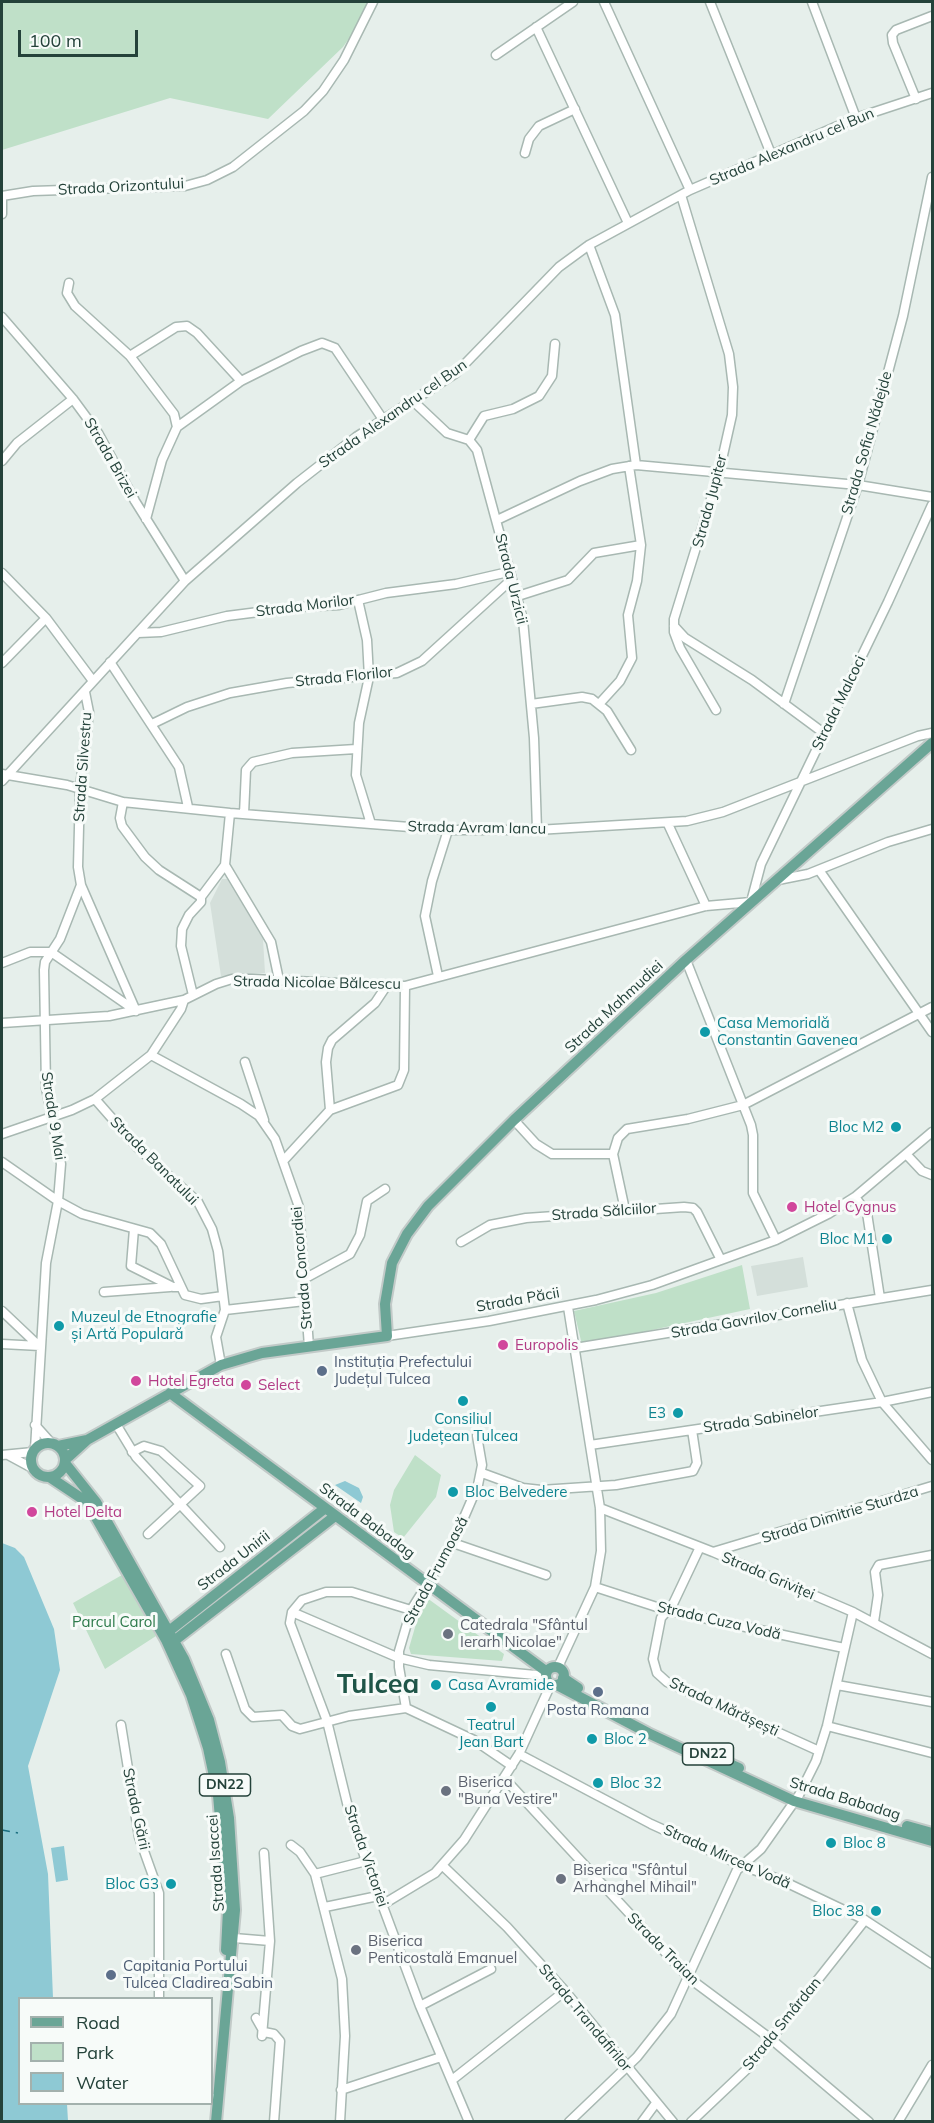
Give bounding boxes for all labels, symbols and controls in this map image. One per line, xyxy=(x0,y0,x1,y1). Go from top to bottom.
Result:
scale bar xyxy=(21,18,141,56)
text: 100 m xyxy=(29,29,82,52)
street label: Strada Alexandru cel Bun xyxy=(707,104,877,190)
street label: Strada Orizontului xyxy=(58,175,184,199)
street label: Strada Alexandru cel Bun xyxy=(315,356,471,472)
street label: Strada Sofia Nădejde xyxy=(838,369,896,517)
street label: Strada Brizei xyxy=(80,415,140,501)
street label: Strada Jupiter xyxy=(689,452,731,550)
street label: Strada Urzicii xyxy=(491,532,531,626)
street label: Strada Morilor xyxy=(255,591,355,621)
street label: Strada Malcoci xyxy=(808,653,870,753)
street label: Strada Florilor xyxy=(294,663,394,691)
street label: Strada Silvestru xyxy=(70,711,96,823)
street label: Strada Avram Iancu xyxy=(408,818,546,838)
street label: Strada Mahmudiei xyxy=(561,957,667,1057)
street label: Strada Nicolae Bălcescu xyxy=(233,973,401,993)
place label: Casa Memorială Constantin Gavenea xyxy=(717,1014,858,1049)
marker: Casa Memorială Constantin Gavenea xyxy=(698,1025,712,1039)
street label: Strada 9 Mai xyxy=(37,1071,69,1161)
street label: Strada Banatului xyxy=(106,1113,202,1209)
place label: Bloc M2 xyxy=(828,1118,884,1136)
marker: Bloc M2 xyxy=(889,1120,903,1134)
place label: Hotel Cygnus xyxy=(804,1198,897,1216)
street label: Strada Sălciilor xyxy=(551,1199,657,1225)
marker: Hotel Cygnus xyxy=(785,1200,799,1214)
street label: Strada Concordiei xyxy=(288,1206,316,1330)
place label: Bloc M1 xyxy=(819,1230,875,1248)
marker: Bloc M1 xyxy=(880,1232,894,1246)
street label: Strada Păcii xyxy=(475,1284,561,1316)
street label: Strada Gavrilov Corneliu xyxy=(670,1296,838,1342)
place label: Muzeul de Etnografie și Artă Populară xyxy=(71,1308,217,1343)
marker: Muzeul de Etnografie și Artă Populară xyxy=(52,1319,66,1333)
place label: Europolis xyxy=(515,1336,579,1354)
marker: Europolis xyxy=(496,1338,510,1352)
place label: Instituția Prefectului Județul Tulcea xyxy=(334,1353,472,1388)
marker: Instituția Prefectului Județul Tulcea xyxy=(315,1364,329,1378)
place label: Hotel Egreta xyxy=(148,1372,234,1390)
marker: Hotel Egreta xyxy=(129,1374,143,1388)
place label: Select xyxy=(258,1376,300,1394)
marker: Select xyxy=(239,1378,253,1392)
marker: Consiliul Județean Tulcea xyxy=(456,1394,470,1408)
street label: Strada Sabinelor xyxy=(702,1403,820,1437)
place label: E3 xyxy=(648,1404,666,1422)
marker: E3 xyxy=(671,1406,685,1420)
place label: Consiliul Județean Tulcea xyxy=(408,1410,518,1445)
street label: Strada Babadag xyxy=(316,1479,418,1563)
place label: Bloc Belvedere xyxy=(465,1483,567,1501)
street label: Strada Dimitrie Sturdza xyxy=(759,1483,921,1547)
marker: Bloc Belvedere xyxy=(446,1485,460,1499)
place label: Hotel Delta xyxy=(44,1503,122,1521)
marker: Hotel Delta xyxy=(25,1505,39,1519)
street label: Strada Frumoasă xyxy=(400,1514,472,1628)
street label: Strada Unirii xyxy=(194,1527,274,1595)
street label: Strada Griviței xyxy=(719,1548,817,1604)
street label: Strada Cuza Vodă xyxy=(655,1598,783,1644)
park label: Parcul Carol xyxy=(72,1613,156,1631)
place label: Catedrala "Sfântul Ierarh Nicolae" xyxy=(460,1616,588,1651)
marker: Catedrala "Sfântul Ierarh Nicolae" xyxy=(441,1627,455,1641)
district label: Tulcea xyxy=(337,1669,419,1701)
street label: Strada Mărășești xyxy=(666,1674,782,1740)
place label: Casa Avramide xyxy=(448,1676,554,1694)
marker: Casa Avramide xyxy=(429,1678,443,1692)
marker: Posta Romana xyxy=(591,1685,605,1699)
marker: Teatrul Jean Bart xyxy=(484,1700,498,1714)
place label: Posta Romana xyxy=(547,1701,649,1719)
place label: Teatrul Jean Bart xyxy=(458,1716,524,1751)
place label: Bloc 2 xyxy=(604,1730,647,1748)
marker: Bloc 2 xyxy=(585,1732,599,1746)
road number: DN22 xyxy=(682,1743,734,1765)
street label: Strada Gării xyxy=(119,1766,153,1852)
place label: Biserica "Buna Vestire" xyxy=(458,1773,558,1808)
road number: DN22 xyxy=(200,1774,250,1796)
place label: Bloc 32 xyxy=(610,1774,662,1792)
street label: Strada Babadag xyxy=(787,1774,903,1824)
marker: Bloc 32 xyxy=(591,1776,605,1790)
marker: Biserica "Buna Vestire" xyxy=(439,1784,453,1798)
street label: Strada Victoriei xyxy=(340,1803,392,1909)
street label: Strada Isaccei xyxy=(204,1814,228,1912)
street label: Strada Mircea Vodă xyxy=(661,1821,793,1893)
place label: Bloc 8 xyxy=(843,1834,886,1852)
marker: Bloc 8 xyxy=(824,1836,838,1850)
place label: Biserica "Sfântul Arhanghel Mihail" xyxy=(573,1861,697,1896)
marker: Biserica "Sfântul Arhanghel Mihail" xyxy=(554,1872,568,1886)
place label: Bloc G3 xyxy=(105,1875,159,1893)
marker: Bloc G3 xyxy=(164,1877,178,1891)
place label: Bloc 38 xyxy=(812,1902,864,1920)
marker: Bloc 38 xyxy=(869,1904,883,1918)
street label: Strada Traian xyxy=(623,1909,703,1989)
place label: Biserica Penticostală Emanuel xyxy=(368,1932,517,1967)
marker: Biserica Penticostală Emanuel xyxy=(349,1943,363,1957)
place label: Capitania Portului Tulcea Cladirea Sabin xyxy=(123,1957,273,1992)
street label: Strada Trandafirilor xyxy=(535,1960,635,2076)
marker: Capitania Portului Tulcea Cladirea Sabin xyxy=(104,1968,118,1982)
street label: Strada Smârdan xyxy=(739,1974,825,2074)
legend xyxy=(18,1997,213,2105)
text: Road xyxy=(76,2011,120,2034)
text: Park xyxy=(76,2041,114,2064)
text: Water xyxy=(76,2071,128,2094)

